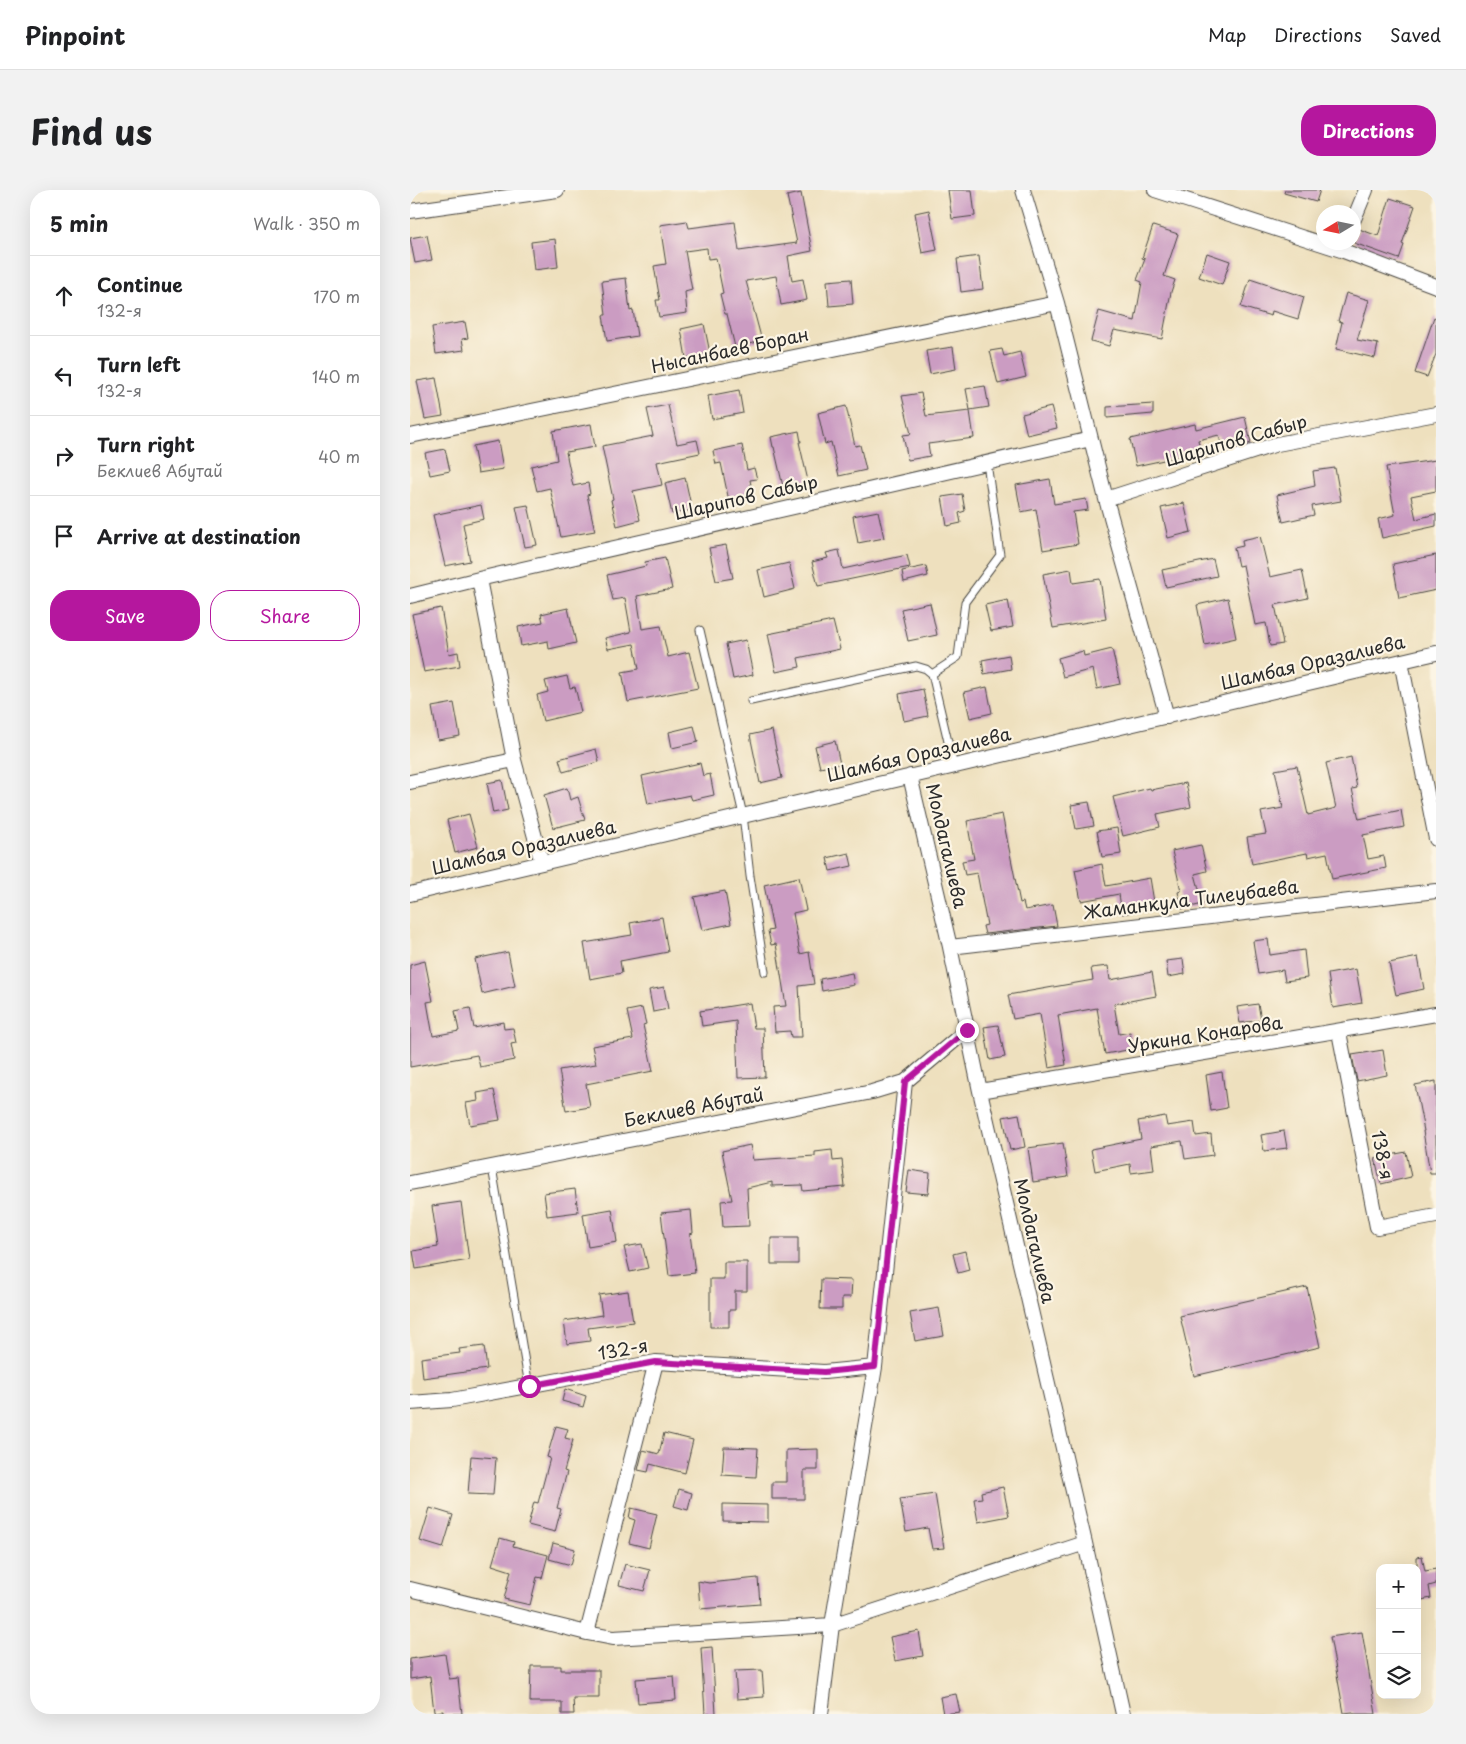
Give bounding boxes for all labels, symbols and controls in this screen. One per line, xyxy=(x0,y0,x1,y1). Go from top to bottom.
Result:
text: Pinpoint xyxy=(25,17,126,53)
text: Map xyxy=(1208,21,1246,48)
text: Directions xyxy=(1274,21,1362,48)
text: Saved xyxy=(1390,21,1441,48)
text: Find us xyxy=(30,104,152,157)
button: Directions xyxy=(1301,105,1436,156)
north arrow xyxy=(1316,205,1361,250)
text: 5 min xyxy=(50,207,108,239)
text: Walk · 350 m xyxy=(253,211,360,235)
text: Continue xyxy=(97,270,183,298)
icon: ahead xyxy=(50,282,78,310)
text: 170 m xyxy=(314,284,360,308)
text: 132-я xyxy=(97,298,142,322)
street label: Нысанбаев Боран xyxy=(648,320,811,379)
text: Turn left xyxy=(97,350,181,378)
icon: left xyxy=(50,362,78,390)
text: 140 m xyxy=(312,364,360,388)
text: 132-я xyxy=(97,378,142,402)
street label: Шарипов Сабыр xyxy=(1161,406,1310,473)
text: Turn right xyxy=(97,430,195,458)
icon: right xyxy=(50,442,78,470)
text: 40 m xyxy=(318,444,360,468)
text: Беклиев Абутай xyxy=(97,458,223,482)
street label: Шарипов Сабыр xyxy=(671,467,820,526)
icon: arrive xyxy=(50,522,78,550)
text: Arrive at destination xyxy=(97,522,301,550)
button: Save xyxy=(50,590,200,641)
button: Share xyxy=(210,590,360,641)
street label: Шамбая Оразалиева xyxy=(1218,627,1408,696)
street label: Шамбая Оразалиева xyxy=(824,719,1014,788)
street label: Молдагалиева xyxy=(920,781,975,911)
street label: Шамбая Оразалиева xyxy=(429,812,619,881)
street label: Жаманкула Тилеубаева xyxy=(1082,872,1301,925)
street label: Уркина Конарова xyxy=(1125,1008,1285,1059)
route end xyxy=(956,1019,979,1042)
street label: Беклиев Абутай xyxy=(622,1080,766,1133)
street label: 138-я xyxy=(1365,1128,1401,1182)
street label: Молдагалиева xyxy=(1008,1176,1063,1306)
street label: 132-я xyxy=(595,1331,650,1366)
route start xyxy=(518,1375,541,1398)
map controls xyxy=(1376,1564,1421,1699)
button: + xyxy=(1376,1564,1421,1609)
button: − xyxy=(1376,1609,1421,1654)
button: layers xyxy=(1376,1654,1421,1699)

